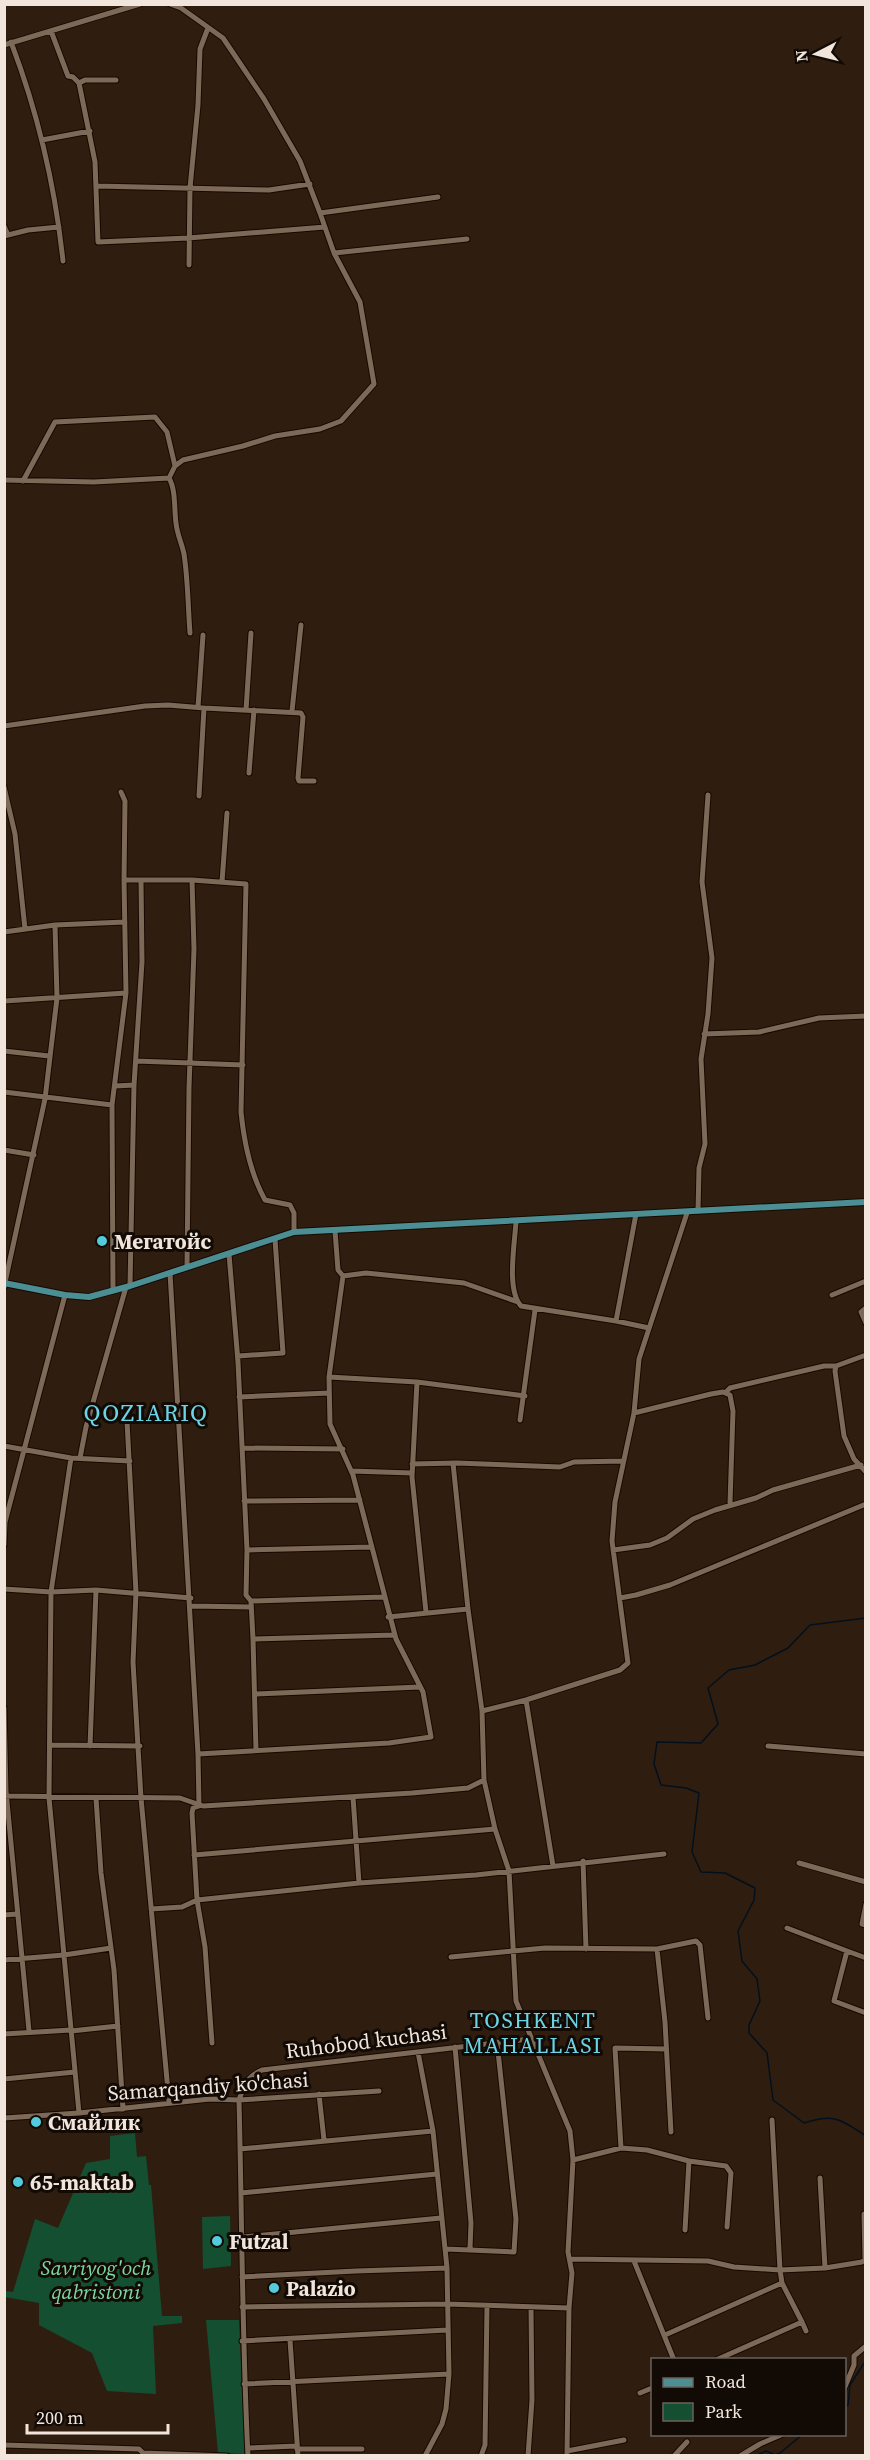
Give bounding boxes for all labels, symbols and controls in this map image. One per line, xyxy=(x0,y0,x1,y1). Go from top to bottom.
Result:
north arrow xyxy=(786,24,846,84)
text: N xyxy=(789,48,813,63)
place label: Мегатойс xyxy=(114,1227,211,1256)
marker: Мегатойс xyxy=(95,1234,109,1248)
district label: QOZIARIQ xyxy=(84,1396,208,1429)
district label: TOSHKENT MAHALLASI xyxy=(463,2005,603,2060)
street label: Ruhobod kuchasi xyxy=(284,2017,448,2065)
street label: Samarqandiy ko'chasi xyxy=(107,2065,309,2107)
place label: Смайлик xyxy=(48,2108,141,2137)
marker: Смайлик xyxy=(29,2115,43,2129)
place label: 65-maktab xyxy=(30,2168,134,2197)
marker: 65-maktab xyxy=(11,2175,25,2189)
place label: Futzal xyxy=(229,2227,289,2256)
marker: Futzal xyxy=(210,2234,224,2248)
park label: Savriyog'och qabristoni xyxy=(40,2253,152,2306)
place label: Palazio xyxy=(286,2274,356,2303)
marker: Palazio xyxy=(267,2281,281,2295)
legend xyxy=(651,2358,846,2436)
text: Road xyxy=(705,2369,746,2394)
scale bar xyxy=(27,2397,168,2435)
text: Park xyxy=(705,2399,742,2424)
text: 200 m xyxy=(36,2405,83,2430)

